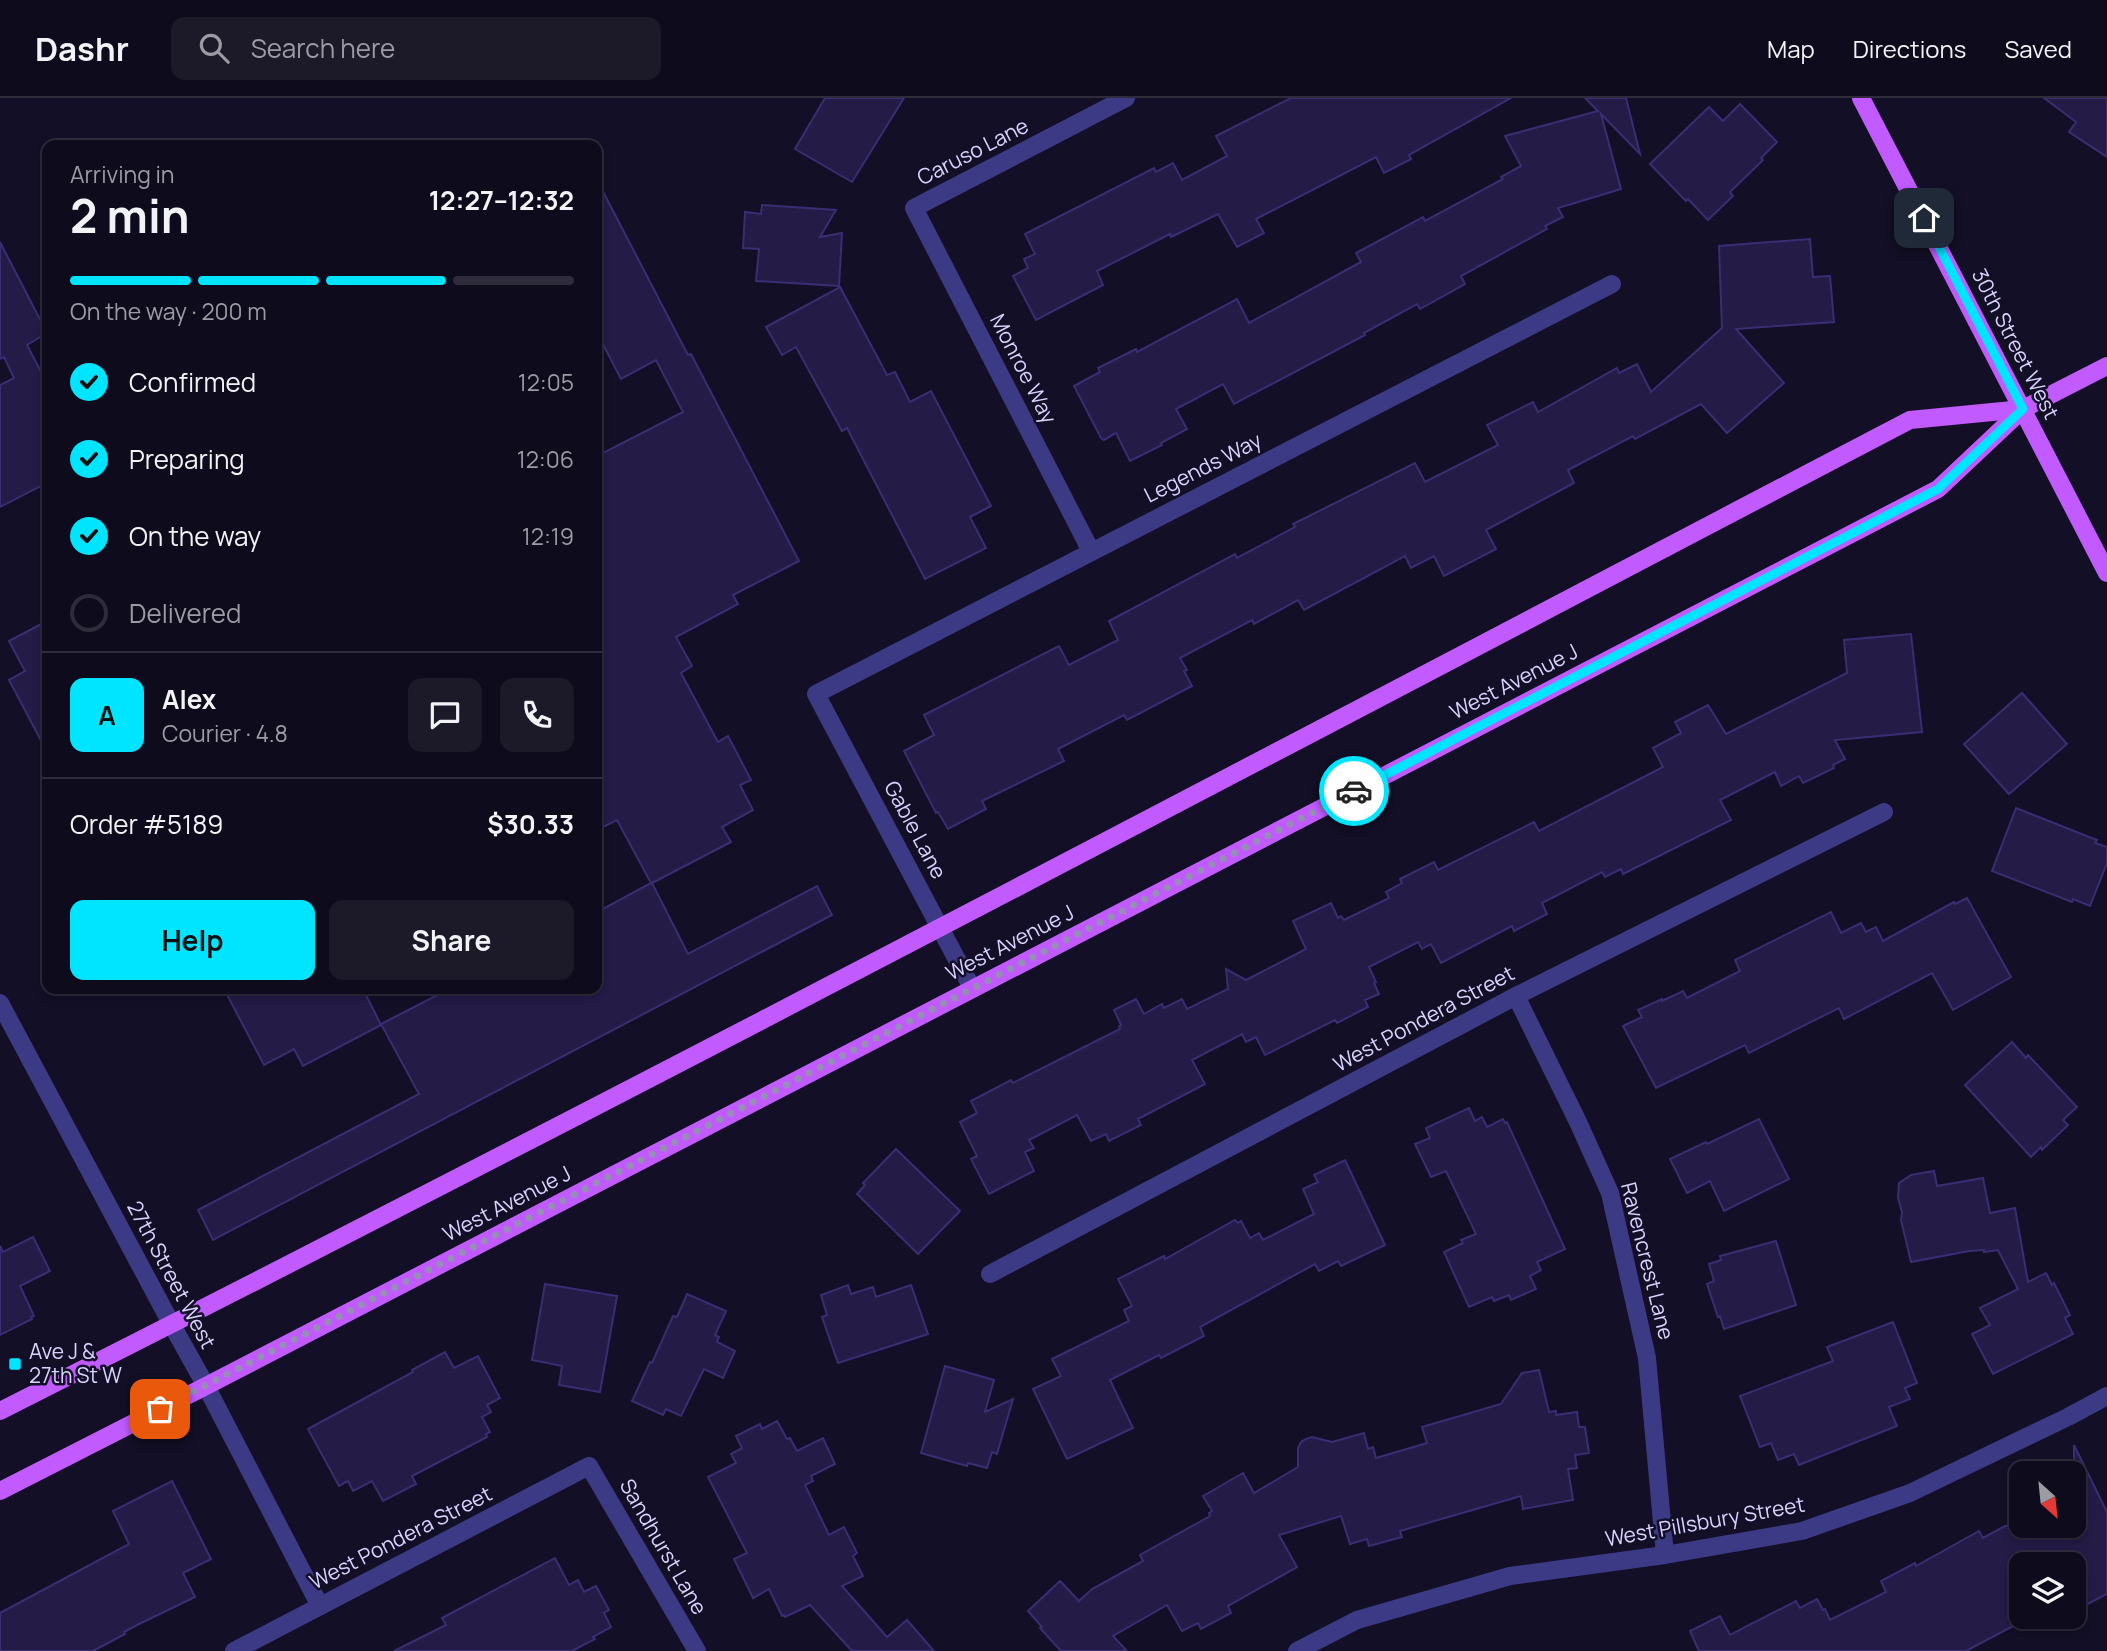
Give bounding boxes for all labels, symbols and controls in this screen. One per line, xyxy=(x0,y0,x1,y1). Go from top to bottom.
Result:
search box xyxy=(171,17,661,80)
text: Dashr xyxy=(35,26,129,71)
icon: search xyxy=(195,29,233,67)
text: Search here xyxy=(251,30,395,66)
text: Map xyxy=(1767,32,1815,65)
text: Directions xyxy=(1853,32,1966,65)
text: Saved xyxy=(2004,32,2072,65)
street label: Caruso Lane xyxy=(912,111,1033,191)
text: Arriving in xyxy=(70,158,175,190)
text: 12:27–12:32 xyxy=(429,182,574,218)
text: 2 min xyxy=(70,184,190,247)
pin xyxy=(1894,188,1954,248)
icon: home xyxy=(1905,199,1943,237)
street label: 30th Street West xyxy=(1966,263,2066,424)
text: On the way · 200 m xyxy=(70,295,267,327)
street label: Monroe Way xyxy=(984,309,1064,428)
icon: check xyxy=(70,363,108,401)
text: Confirmed xyxy=(129,364,256,400)
text: 12:05 xyxy=(518,366,574,398)
street label: Legends Way xyxy=(1139,426,1266,509)
icon: check xyxy=(70,440,108,478)
text: Preparing xyxy=(129,441,245,477)
text: 12:06 xyxy=(517,443,574,475)
icon: check xyxy=(70,517,108,555)
text: On the way xyxy=(129,518,261,554)
text: 12:19 xyxy=(522,520,574,552)
text: Delivered xyxy=(129,595,241,631)
street label: West Avenue J xyxy=(1445,637,1582,725)
button: chat xyxy=(408,678,482,752)
button: phone xyxy=(500,678,574,752)
text: Alex xyxy=(162,681,216,717)
text: A xyxy=(98,697,116,733)
text: Courier · 4.8 xyxy=(162,717,288,749)
courier xyxy=(1319,756,1389,826)
icon: car xyxy=(1335,772,1373,810)
street label: Gable Lane xyxy=(878,776,953,883)
text: Order #5189 xyxy=(70,806,223,842)
text: $30.33 xyxy=(487,806,574,842)
street label: West Avenue J xyxy=(941,898,1078,986)
button: Help xyxy=(70,900,315,980)
button: Share xyxy=(329,900,574,980)
street label: West Pondera Street xyxy=(1328,959,1519,1078)
street label: West Avenue J xyxy=(438,1159,575,1247)
street label: Ravencrest Lane xyxy=(1615,1179,1681,1342)
street label: 27th Street West xyxy=(121,1196,223,1353)
place label: Ave J & 27th St W xyxy=(29,1337,122,1389)
marker: Ave J & 27th St W xyxy=(7,1356,23,1372)
pin xyxy=(130,1379,190,1439)
icon: bag xyxy=(141,1390,179,1428)
north arrow xyxy=(2009,1461,2086,1538)
map controls xyxy=(2009,1461,2086,1629)
street label: Sandhurst Lane xyxy=(614,1474,714,1619)
street label: West Pondera Street xyxy=(305,1479,497,1595)
street label: West Pillsbury Street xyxy=(1603,1490,1807,1552)
button: layers xyxy=(2009,1552,2086,1629)

